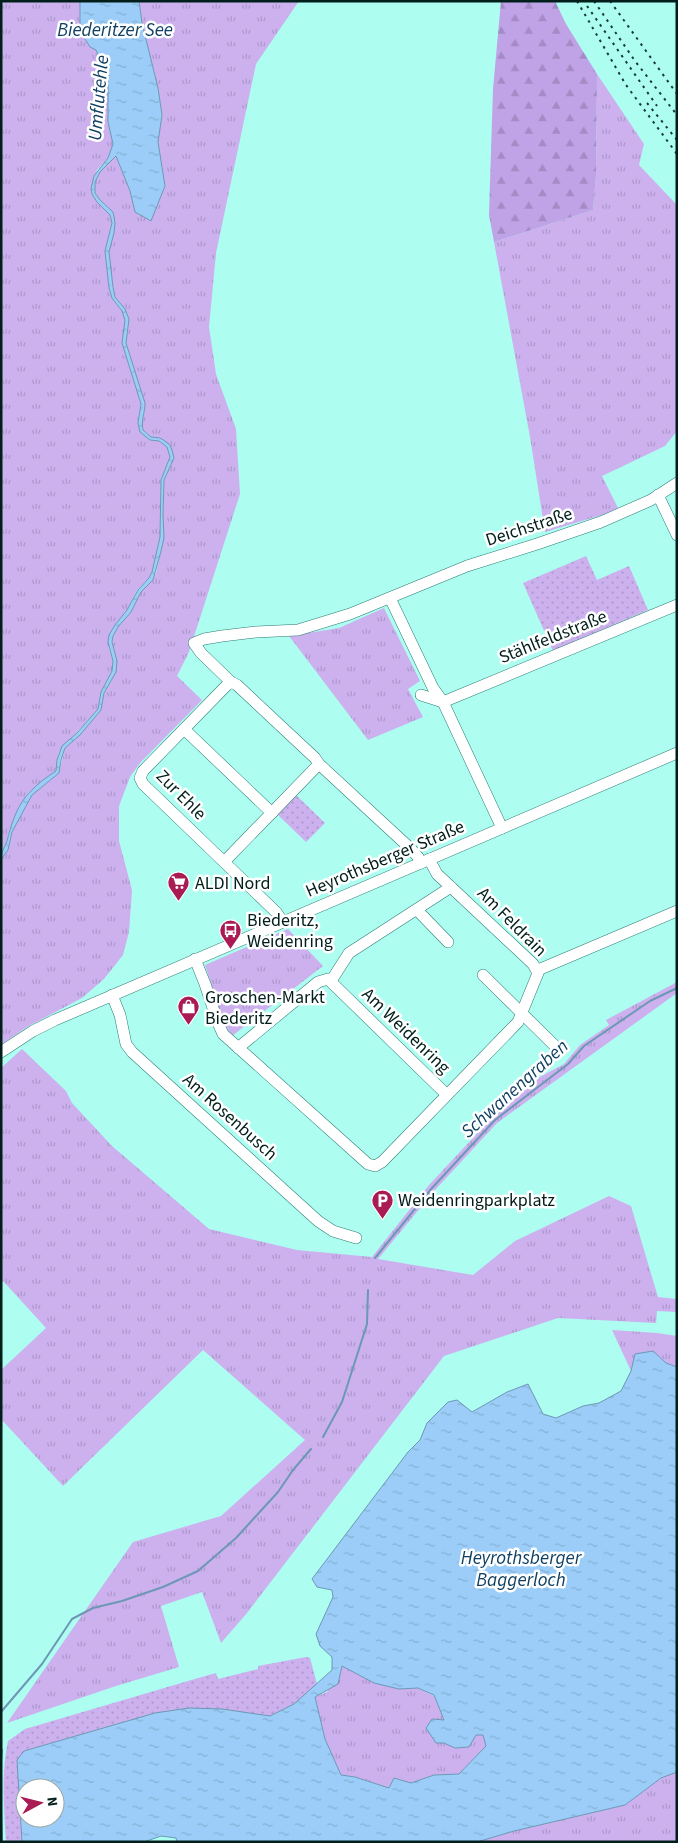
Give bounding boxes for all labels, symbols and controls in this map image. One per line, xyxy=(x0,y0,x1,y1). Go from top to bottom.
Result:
water label: Biederitzer See xyxy=(57,17,173,44)
water label: Umflutehle xyxy=(82,54,116,142)
street label: Deichstraße xyxy=(482,501,576,553)
street label: Stählfeldstraße xyxy=(495,604,611,670)
street label: Zur Ehle xyxy=(150,764,212,826)
street label: Heyrothsberger Straße xyxy=(302,814,468,904)
supermarket icon: ALDI Nord xyxy=(167,871,191,902)
place label: ALDI Nord xyxy=(195,871,270,896)
street label: Am Feldrain xyxy=(471,881,553,963)
place label: Biederitz, Weidenring xyxy=(247,908,333,954)
bus stop icon: Biederitz, Weidenring xyxy=(219,918,243,949)
street label: Am Weidenring xyxy=(356,982,456,1080)
place label: Groschen-Markt Biederitz xyxy=(205,985,325,1031)
shop icon: Groschen-Markt Biederitz xyxy=(177,995,201,1026)
water label: Schwanengraben xyxy=(455,1033,575,1145)
street label: Am Rosenbusch xyxy=(177,1068,283,1166)
parking icon: Weidenringparkplatz xyxy=(370,1188,394,1219)
place label: Weidenringparkplatz xyxy=(398,1188,555,1213)
water label: Heyrothsberger Baggerloch xyxy=(461,1545,583,1594)
north arrow xyxy=(15,1778,65,1828)
text: N xyxy=(41,1796,62,1807)

